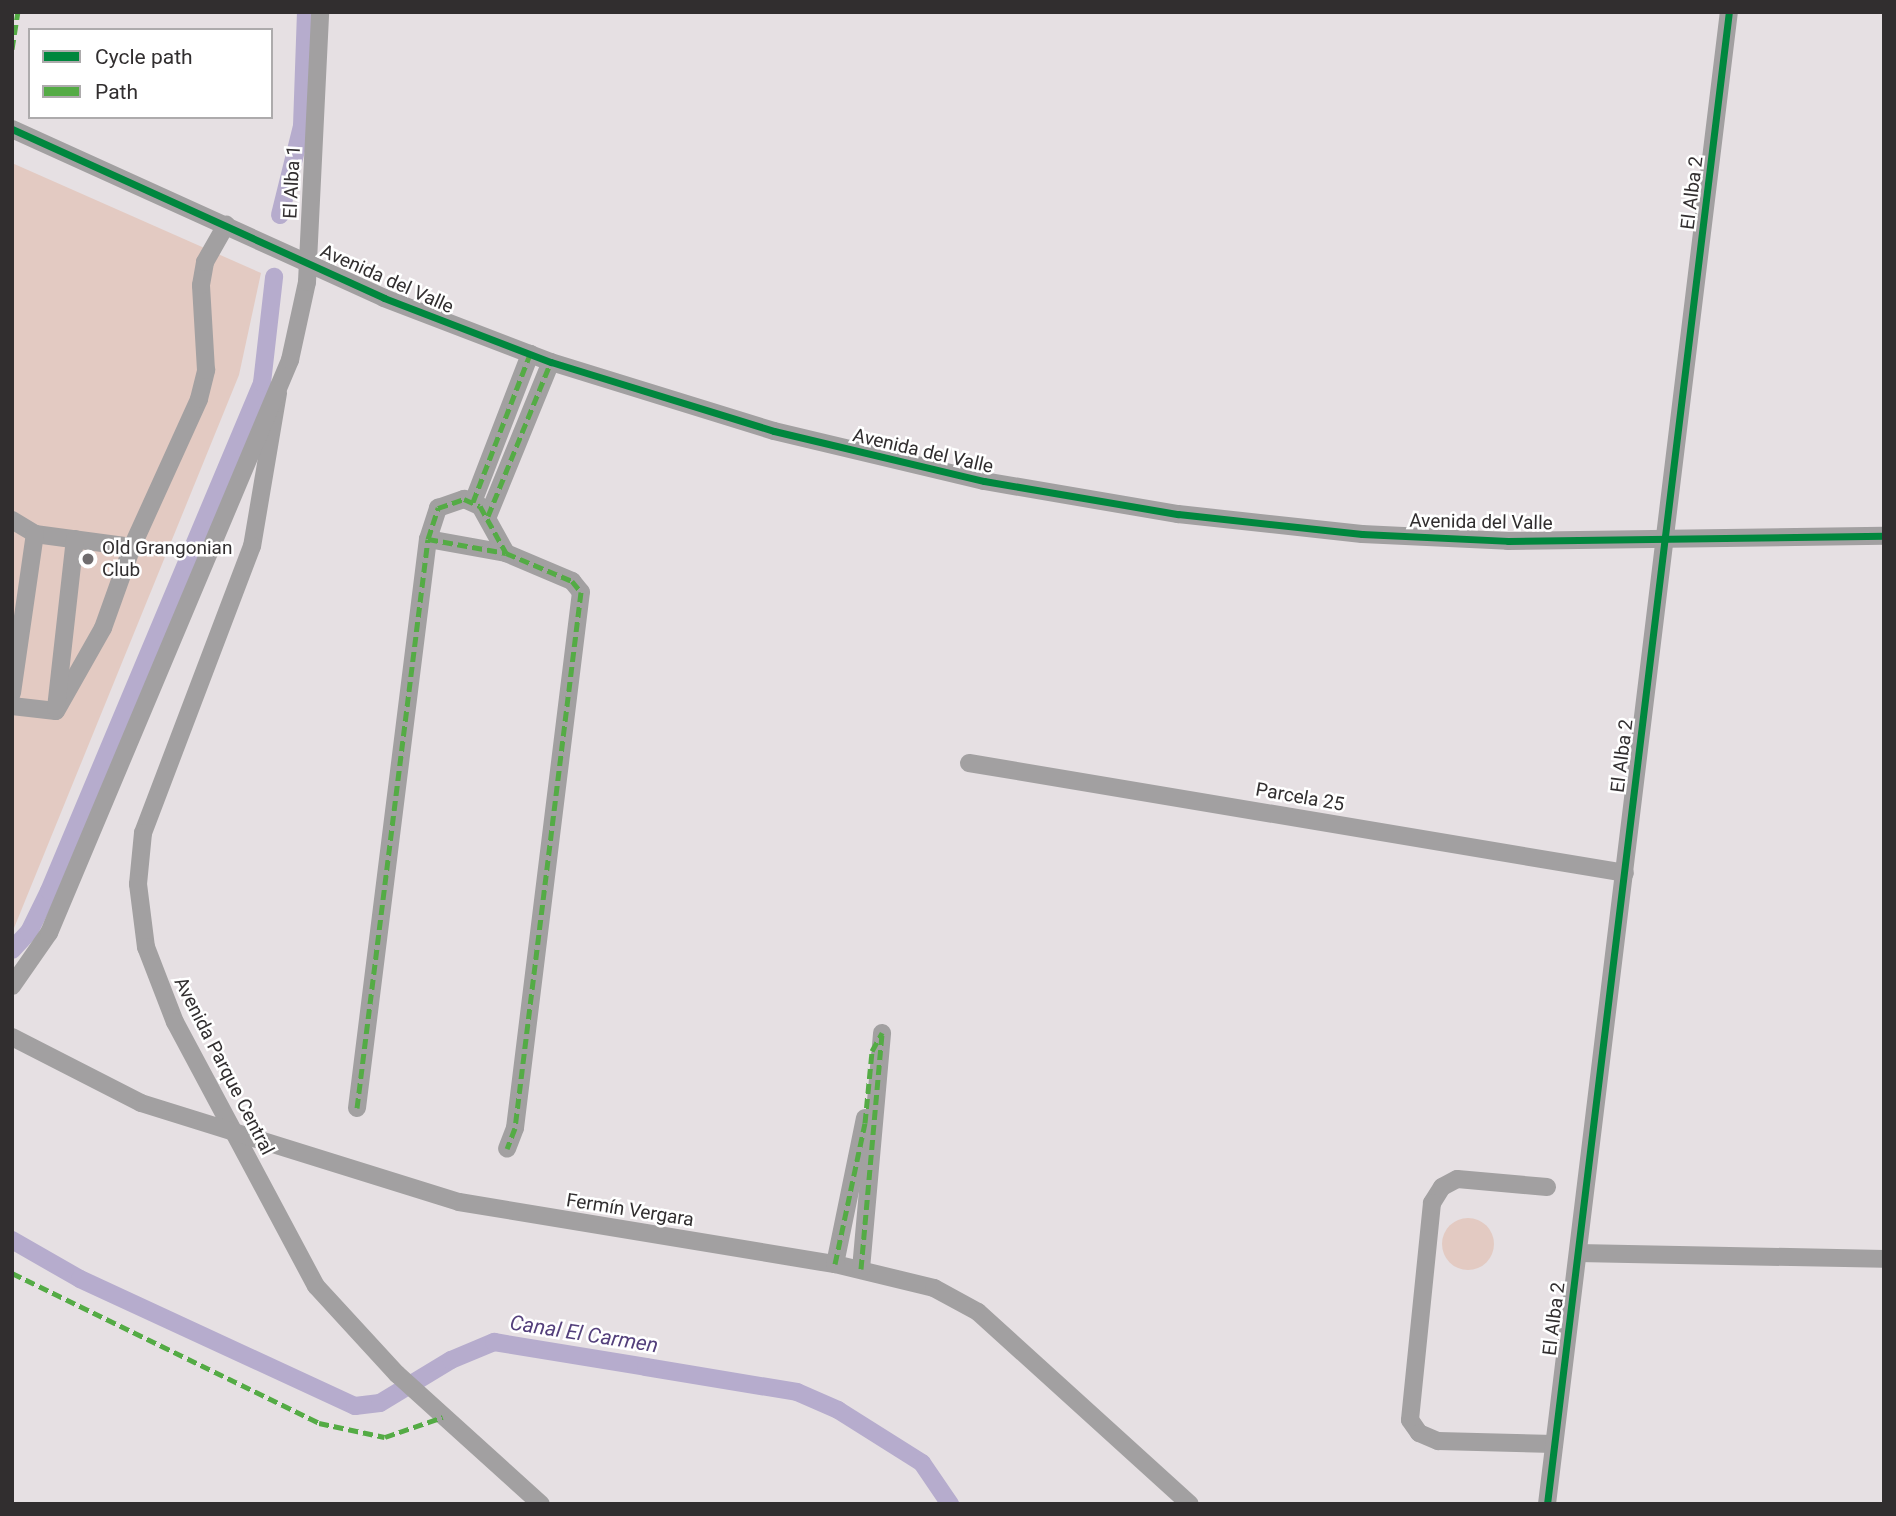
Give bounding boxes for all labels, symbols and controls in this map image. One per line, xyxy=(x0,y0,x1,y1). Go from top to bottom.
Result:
legend xyxy=(28,28,273,119)
text: Cycle path xyxy=(95,45,193,69)
text: Path xyxy=(95,80,138,104)
street label: El Alba 1 xyxy=(279,145,305,219)
street label: El Alba 2 xyxy=(1676,155,1708,231)
street label: Avenida del Valle xyxy=(317,239,457,319)
street label: Avenida del Valle xyxy=(851,424,995,478)
street label: Avenida del Valle xyxy=(1409,509,1553,535)
place label: Old Grangonian Club xyxy=(102,537,232,581)
marker: Old Grangonian Club xyxy=(80,551,96,567)
street label: El Alba 2 xyxy=(1606,718,1638,794)
street label: Parcela 25 xyxy=(1254,778,1346,816)
street label: Avenida Parque Central xyxy=(169,973,279,1159)
street label: Fermín Vergara xyxy=(565,1189,695,1231)
street label: El Alba 2 xyxy=(1538,1281,1570,1357)
water label: Canal El Carmen xyxy=(508,1310,660,1358)

